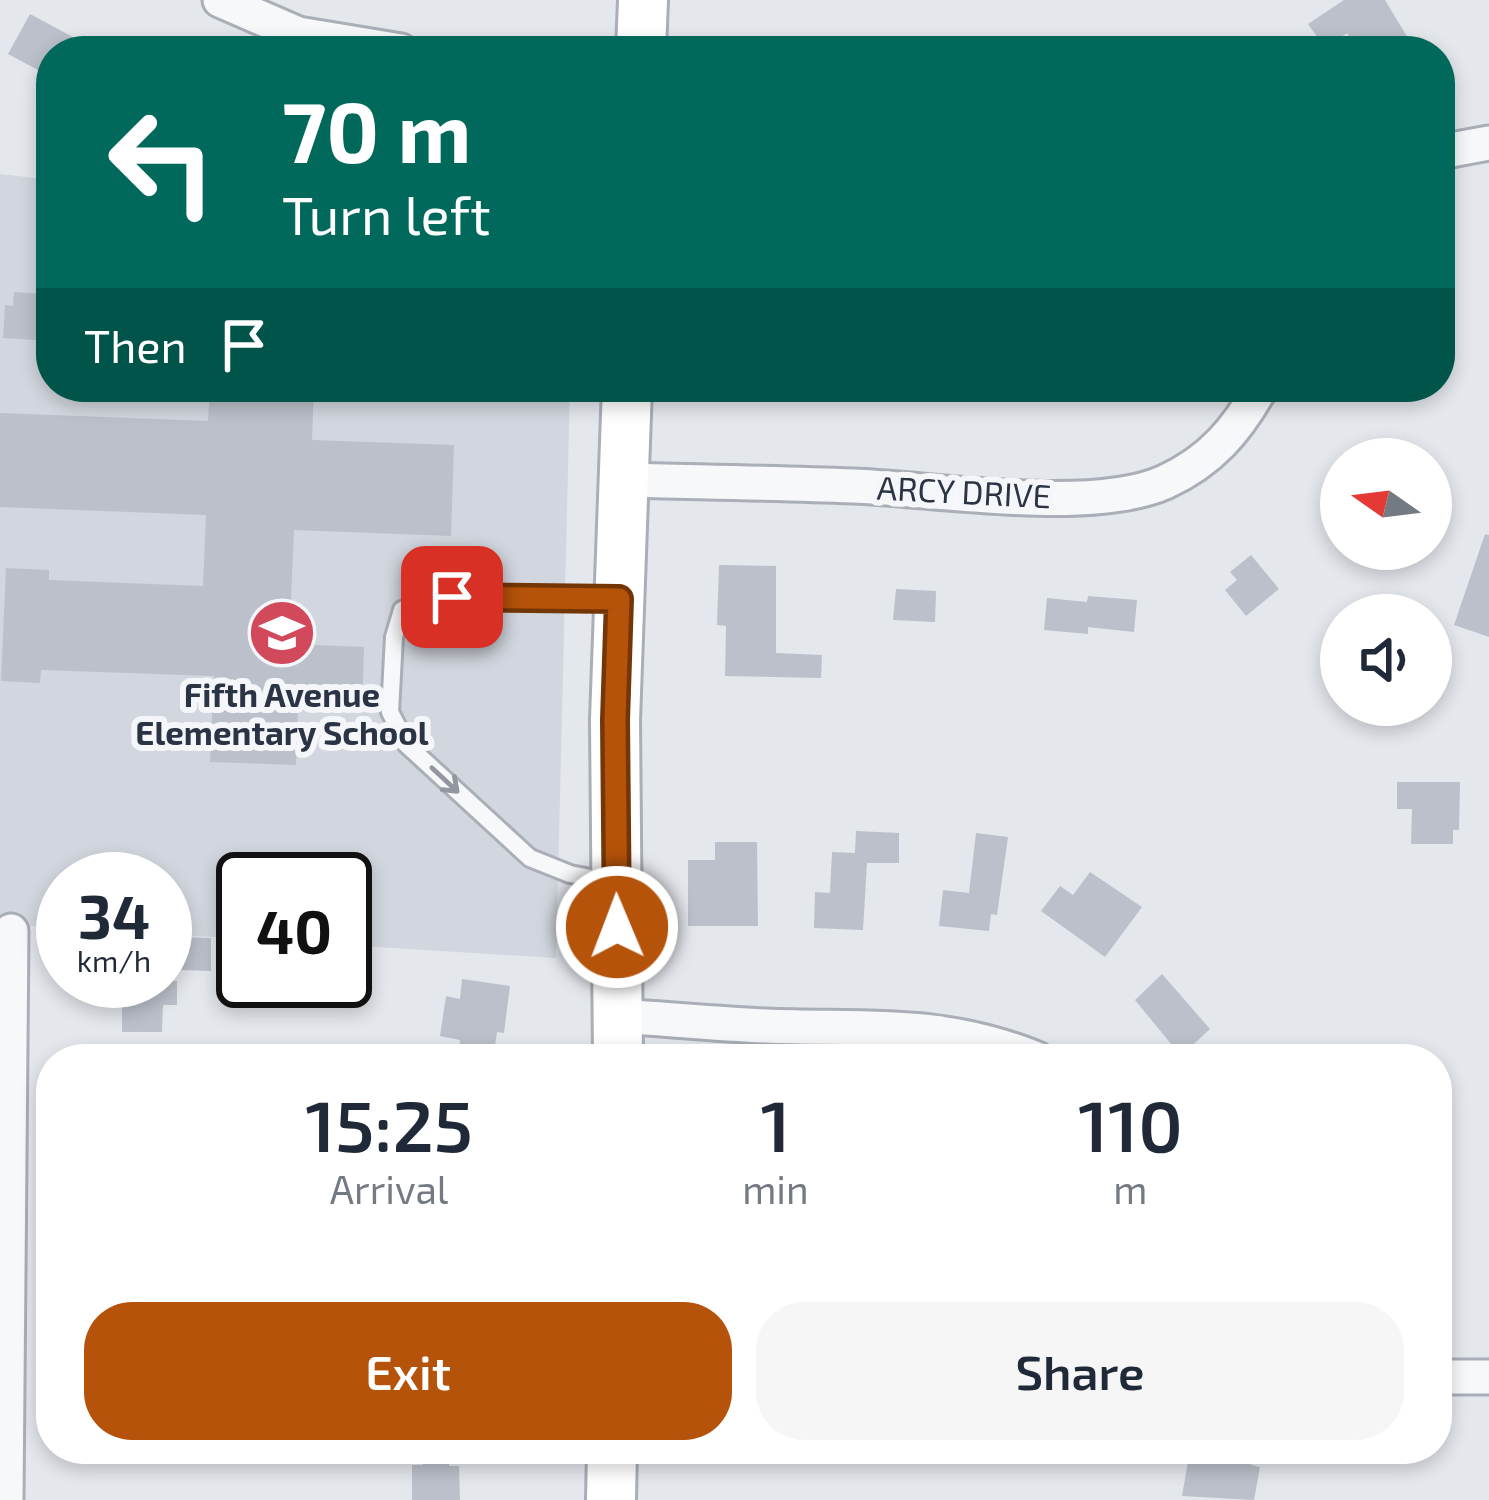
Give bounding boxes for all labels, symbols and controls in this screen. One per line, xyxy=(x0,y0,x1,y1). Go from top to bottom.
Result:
text: 70 m xyxy=(282,79,472,180)
icon: left xyxy=(84,84,240,240)
text: Turn left xyxy=(282,181,491,246)
icon: arrive xyxy=(211,312,277,378)
text: Then xyxy=(84,318,187,372)
north arrow xyxy=(1320,438,1452,570)
map controls xyxy=(1320,438,1452,726)
street label: ARCY DRIVE xyxy=(876,466,1052,516)
pin xyxy=(401,546,503,648)
icon: arrive xyxy=(419,564,485,630)
button: sound xyxy=(1320,594,1452,726)
school or university icon: Fifth Avenue Elementary School xyxy=(247,598,317,668)
place label: Fifth Avenue Elementary School xyxy=(135,674,429,752)
one-way arrow xyxy=(429,765,459,794)
speed limit sign: 40 xyxy=(216,852,372,1008)
position arrow xyxy=(554,864,680,990)
text: 34 xyxy=(78,879,150,951)
text: km/h xyxy=(77,942,151,978)
text: 15:25 xyxy=(305,1080,473,1166)
text: 1 xyxy=(760,1080,791,1166)
text: 110 xyxy=(1078,1080,1183,1166)
text: Arrival xyxy=(330,1165,448,1212)
text: min xyxy=(742,1165,809,1212)
text: m xyxy=(1113,1165,1147,1212)
button: Exit xyxy=(84,1302,732,1440)
button: Share xyxy=(756,1302,1404,1440)

